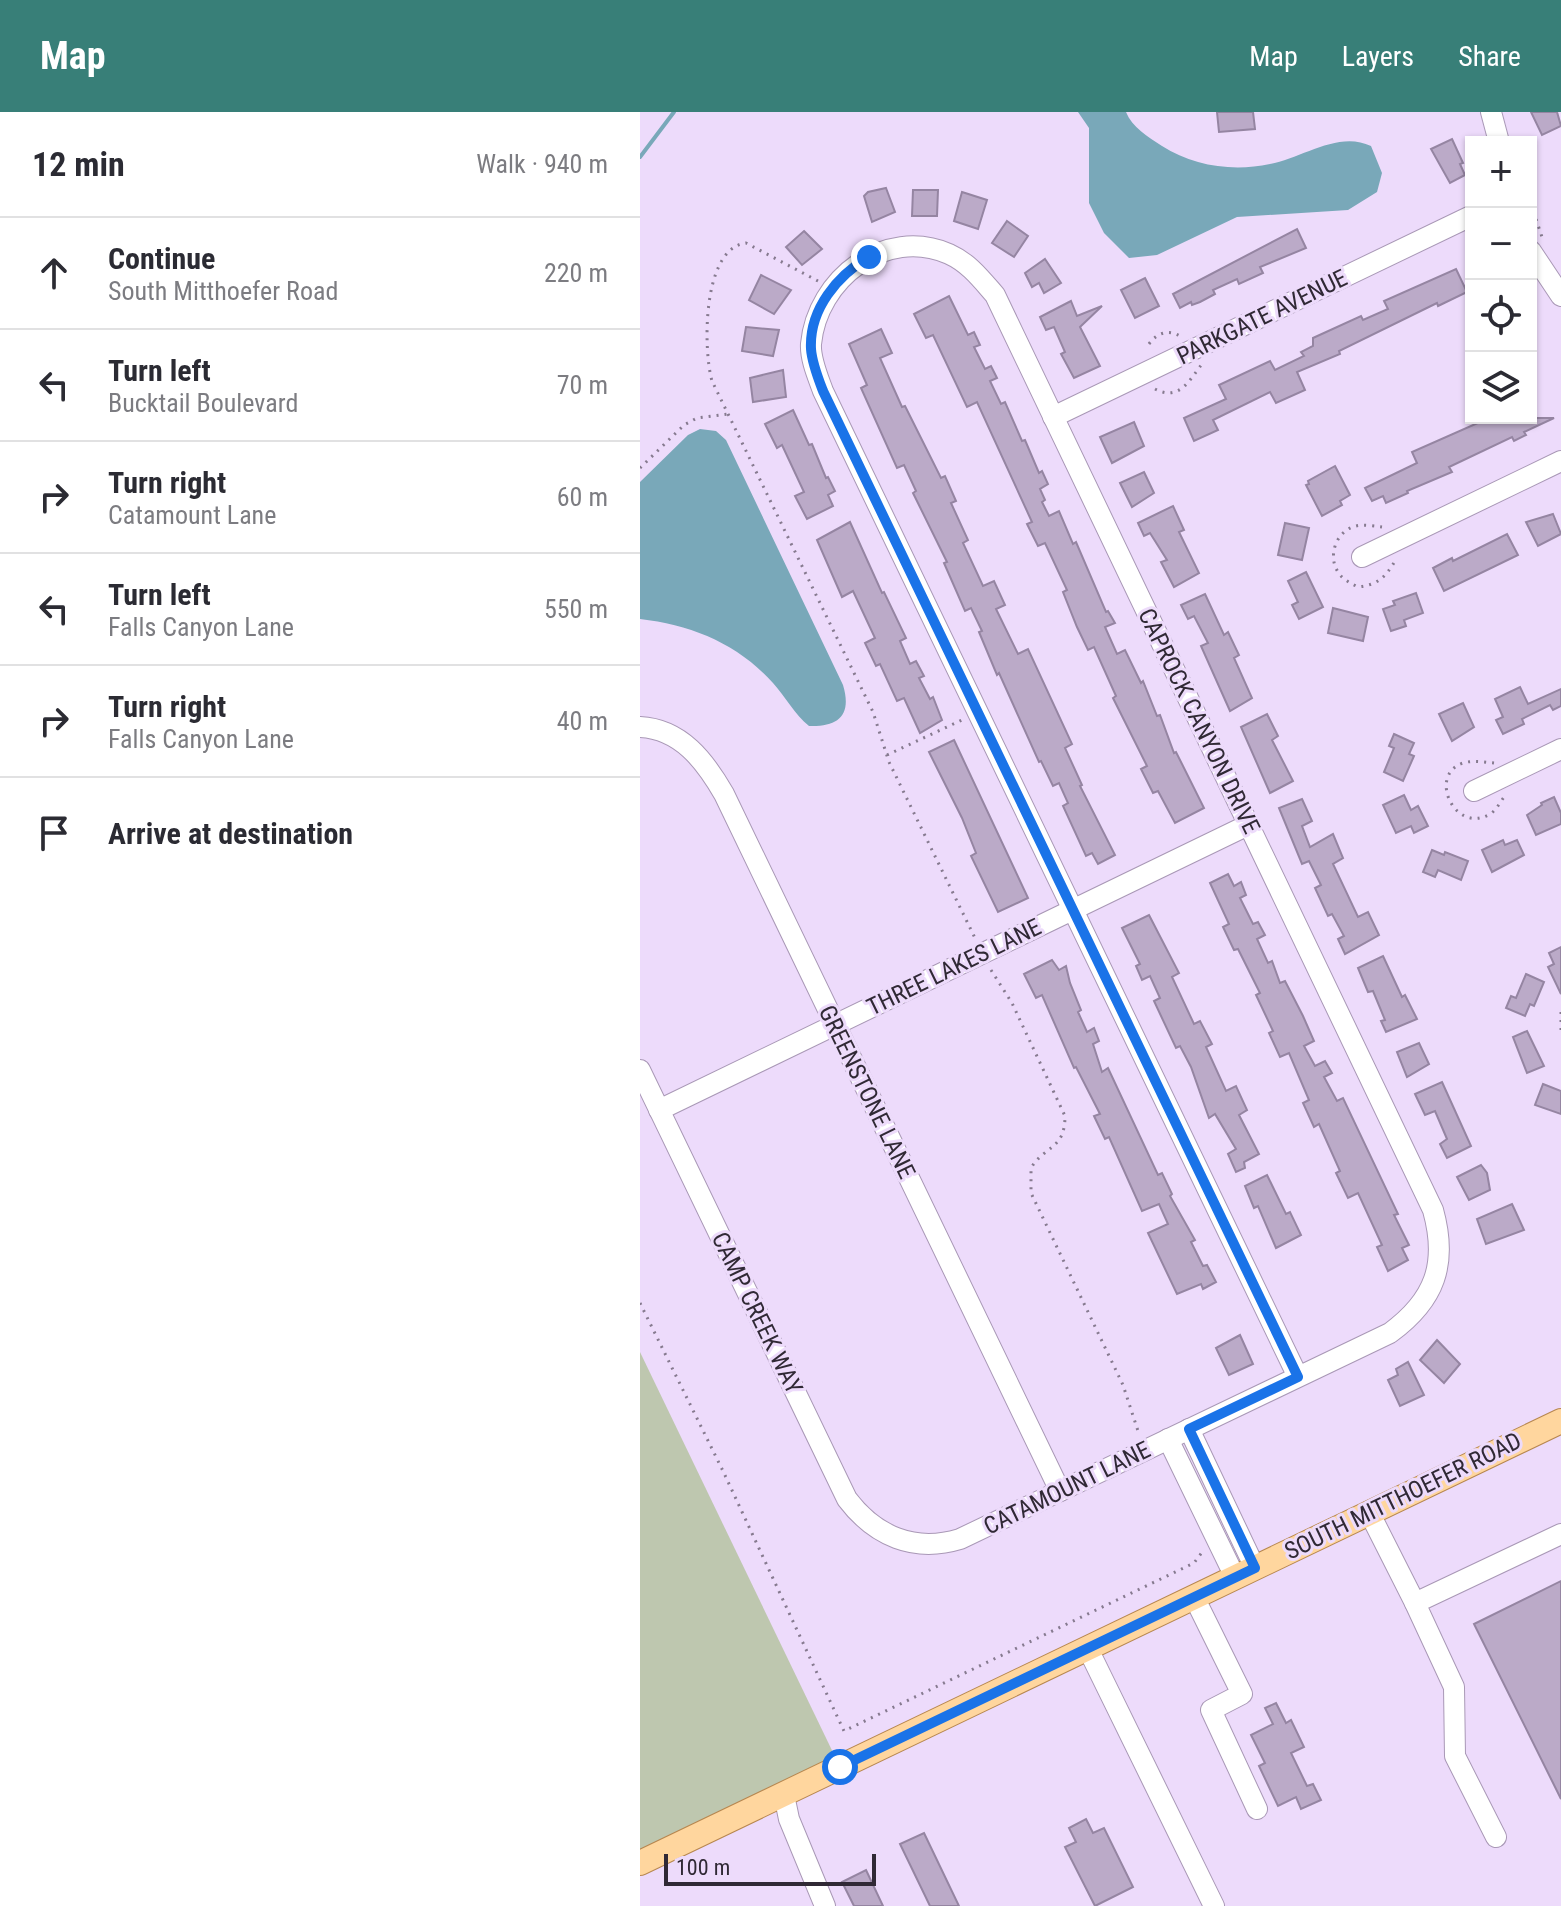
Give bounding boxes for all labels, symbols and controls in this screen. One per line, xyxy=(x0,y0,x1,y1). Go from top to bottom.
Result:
text: Map xyxy=(40,34,106,78)
text: Map xyxy=(1249,40,1298,73)
text: Layers xyxy=(1342,40,1414,73)
text: Share xyxy=(1458,40,1521,73)
map controls xyxy=(1465,136,1537,424)
button: + xyxy=(1465,136,1537,208)
text: 12 min xyxy=(32,144,125,184)
text: Walk · 940 m xyxy=(476,149,608,179)
button: − xyxy=(1465,208,1537,280)
route end xyxy=(851,239,887,275)
text: Continue xyxy=(108,241,215,276)
icon: ahead xyxy=(32,251,76,295)
text: 220 m xyxy=(544,258,608,288)
street label: PARKGATE AVENUE xyxy=(1172,264,1352,370)
text: South Mitthoefer Road xyxy=(108,276,338,306)
button: locate xyxy=(1465,280,1537,352)
button: layers xyxy=(1465,352,1537,424)
text: Turn left xyxy=(108,353,211,388)
icon: left xyxy=(32,363,76,407)
text: 70 m xyxy=(557,370,608,400)
text: Bucktail Boulevard xyxy=(108,388,298,418)
text: Turn right xyxy=(108,465,226,500)
icon: right xyxy=(32,475,76,519)
text: 60 m xyxy=(557,482,608,512)
text: Catamount Lane xyxy=(108,500,276,530)
text: Turn left xyxy=(108,577,211,612)
icon: left xyxy=(32,587,76,631)
text: 550 m xyxy=(544,594,608,624)
street label: CAPROCK CANYON DRIVE xyxy=(1132,604,1266,838)
text: Falls Canyon Lane xyxy=(108,612,294,642)
text: Turn right xyxy=(108,689,226,724)
icon: right xyxy=(32,699,76,743)
text: 40 m xyxy=(557,706,608,736)
text: Falls Canyon Lane xyxy=(108,724,294,754)
icon: arrive xyxy=(32,811,76,855)
text: Arrive at destination xyxy=(108,816,353,851)
street label: THREE LAKES LANE xyxy=(862,913,1046,1021)
street label: GREENSTONE LANE xyxy=(813,1001,921,1183)
street label: CAMP CREEK WAY xyxy=(706,1228,808,1399)
street label: SOUTH MITTHOEFER ROAD xyxy=(1280,1427,1526,1565)
street label: CATAMOUNT LANE xyxy=(979,1436,1155,1540)
route start xyxy=(822,1749,858,1785)
scale bar xyxy=(664,1850,876,1886)
text: 100 m xyxy=(676,1855,730,1880)

